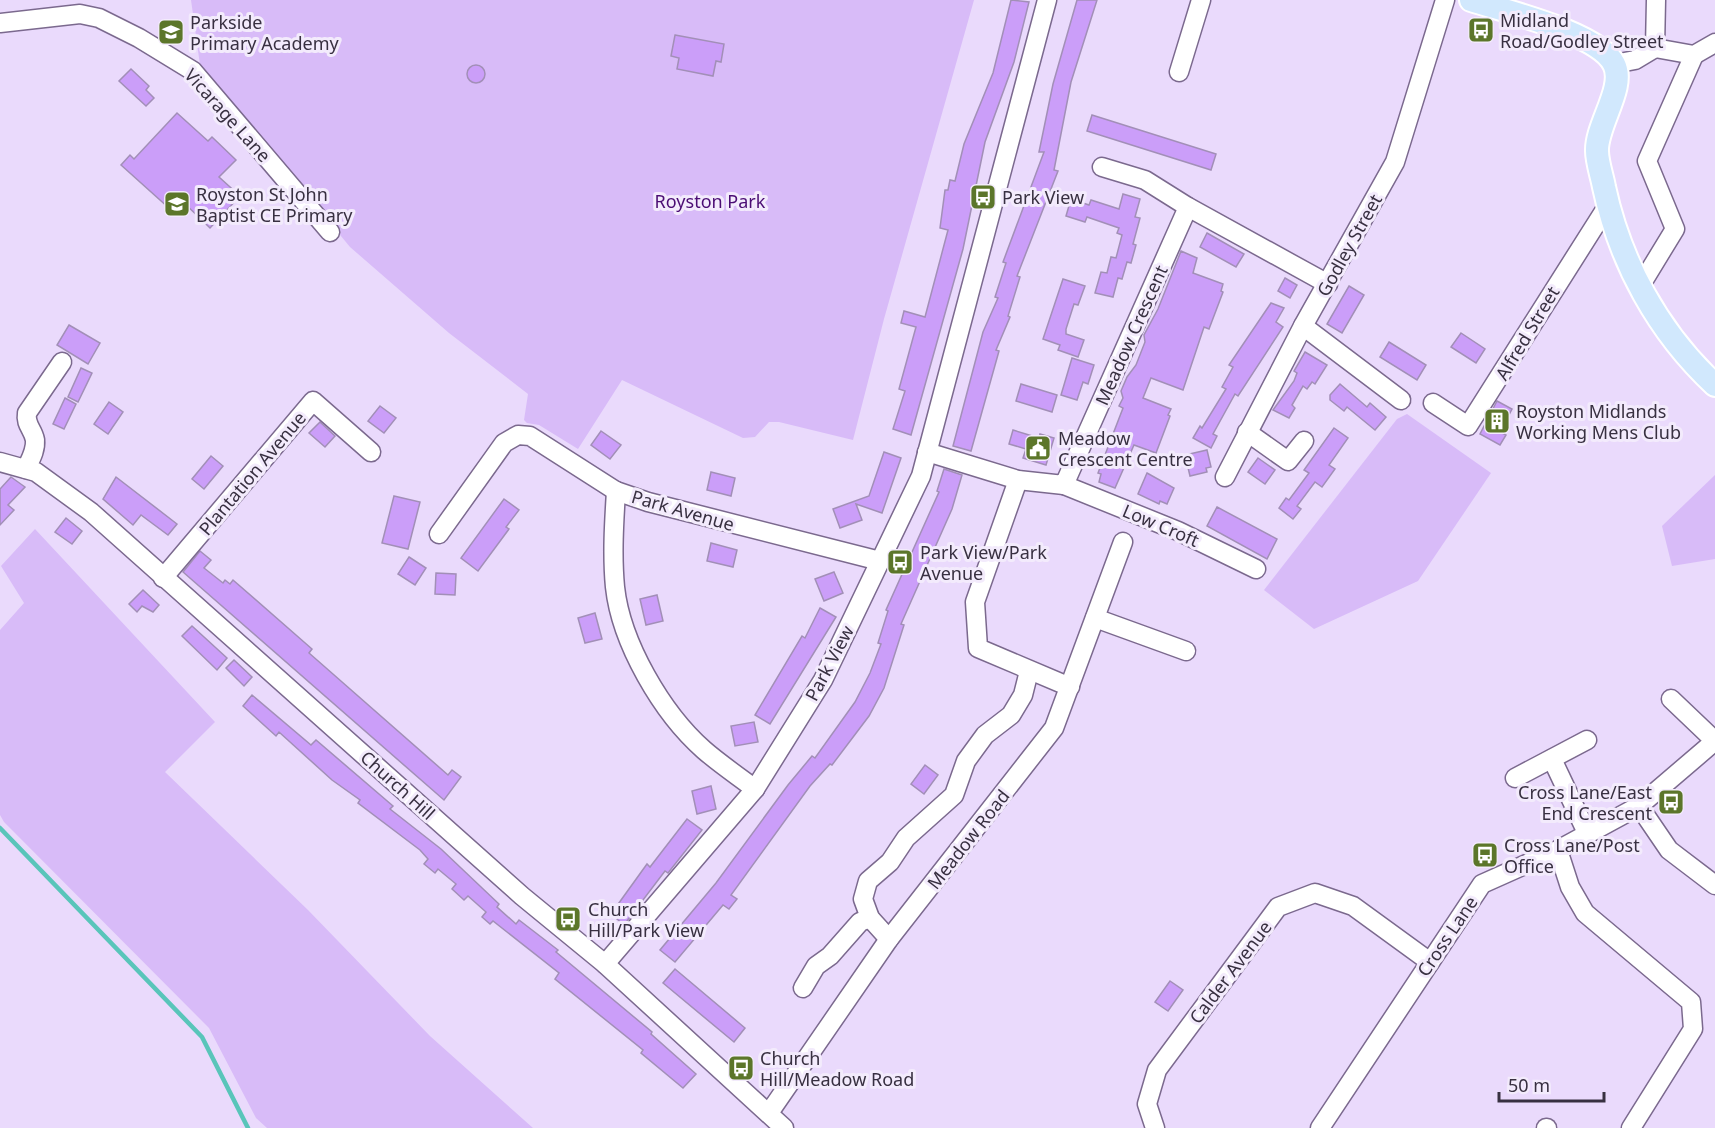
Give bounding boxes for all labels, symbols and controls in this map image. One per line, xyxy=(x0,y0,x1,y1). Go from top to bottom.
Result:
place label: Midland Road/Godley Street xyxy=(1500,8,1664,53)
place label: Parkside Primary Academy xyxy=(190,10,339,55)
bus stop icon: Midland Road/Godley Street xyxy=(1466,15,1496,45)
school or university icon: Parkside Primary Academy xyxy=(156,17,186,47)
street label: Vicarage Lane xyxy=(180,63,276,167)
place label: Royston St John Baptist CE Primary xyxy=(196,182,353,227)
bus stop icon: Park View xyxy=(968,182,998,212)
place label: Park View xyxy=(1002,185,1084,209)
school or university icon: Royston St John Baptist CE Primary xyxy=(162,189,192,219)
park label: Royston Park xyxy=(655,189,766,213)
street label: Godley Street xyxy=(1311,189,1387,301)
street label: Meadow Crescent xyxy=(1089,261,1173,409)
street label: Alfred Street xyxy=(1490,281,1565,384)
place label: Royston Midlands Working Mens Club xyxy=(1516,399,1681,444)
street label: Plantation Avenue xyxy=(193,406,311,540)
building icon: Royston Midlands Working Mens Club xyxy=(1482,406,1512,436)
place label: Meadow Crescent Centre xyxy=(1058,426,1193,471)
public building icon: Meadow Crescent Centre xyxy=(1023,433,1053,463)
street label: Park Avenue xyxy=(629,484,737,536)
street label: Low Croft xyxy=(1119,498,1203,552)
place label: Park View/Park Avenue xyxy=(920,540,1047,585)
bus stop icon: Park View/Park Avenue xyxy=(885,547,915,577)
street label: Park View xyxy=(799,621,859,705)
street label: Church Hill xyxy=(356,745,440,825)
place label: Cross Lane/East End Crescent xyxy=(1518,780,1652,825)
street label: Meadow Road xyxy=(922,784,1014,894)
bus stop icon: Cross Lane/East End Crescent xyxy=(1656,787,1686,817)
place label: Cross Lane/Post Office xyxy=(1504,833,1640,878)
bus stop icon: Cross Lane/Post Office xyxy=(1470,840,1500,870)
street label: Cross Lane xyxy=(1411,891,1483,981)
place label: Church Hill/Park View xyxy=(588,897,704,942)
bus stop icon: Church Hill/Park View xyxy=(553,904,583,934)
street label: Calder Avenue xyxy=(1184,916,1276,1028)
place label: Church Hill/Meadow Road xyxy=(760,1046,914,1091)
bus stop icon: Church Hill/Meadow Road xyxy=(726,1053,756,1083)
scale bar xyxy=(1499,1065,1604,1103)
text: 50 m xyxy=(1508,1073,1550,1097)

